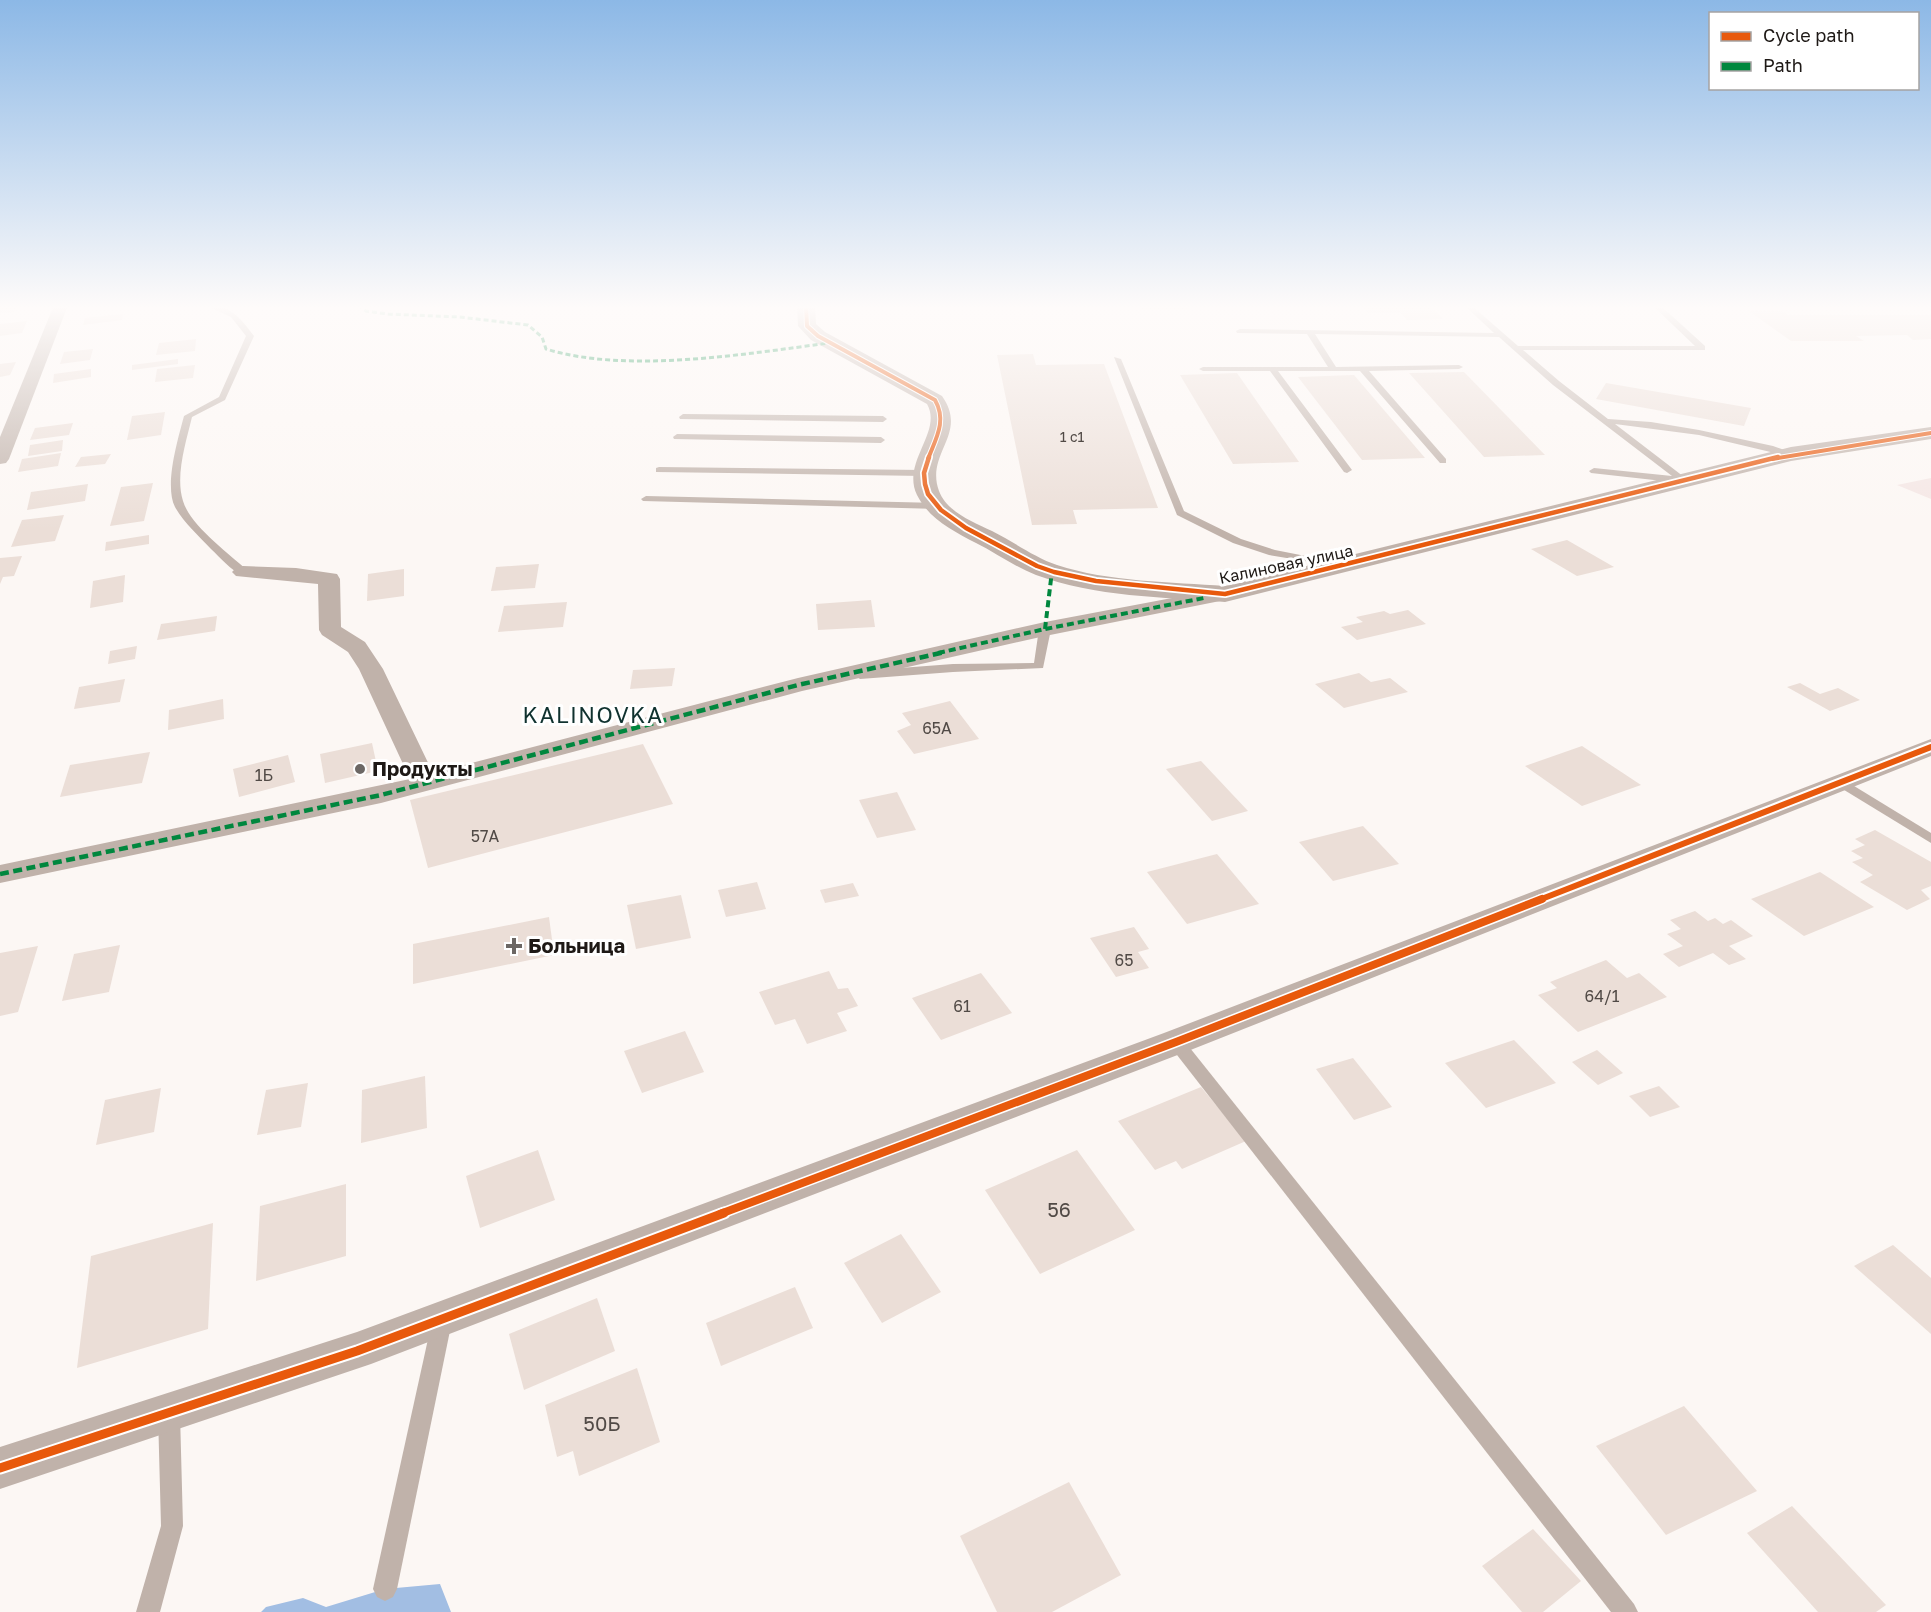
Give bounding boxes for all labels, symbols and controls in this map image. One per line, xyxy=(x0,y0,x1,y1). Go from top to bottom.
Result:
legend xyxy=(1709,12,1919,90)
text: Cycle path xyxy=(1763,24,1855,46)
text: Path xyxy=(1763,54,1803,76)
house number: 1 с1 xyxy=(1060,428,1085,445)
street label: Калиновая улица xyxy=(1217,540,1355,588)
district label: KALINOVKA xyxy=(523,701,663,728)
house number: 65А xyxy=(922,718,952,738)
place label: Продукты xyxy=(372,756,473,780)
marker: Продукты xyxy=(353,762,367,776)
house number: 1Б xyxy=(255,765,273,785)
house number: 57А xyxy=(471,826,500,846)
place label: Больница xyxy=(528,933,625,957)
marker: Больница xyxy=(505,937,523,955)
house number: 65 xyxy=(1115,950,1133,970)
house number: 64/1 xyxy=(1585,986,1620,1006)
house number: 61 xyxy=(953,996,971,1016)
house number: 56 xyxy=(1047,1197,1071,1221)
house number: 50Б xyxy=(583,1411,621,1435)

